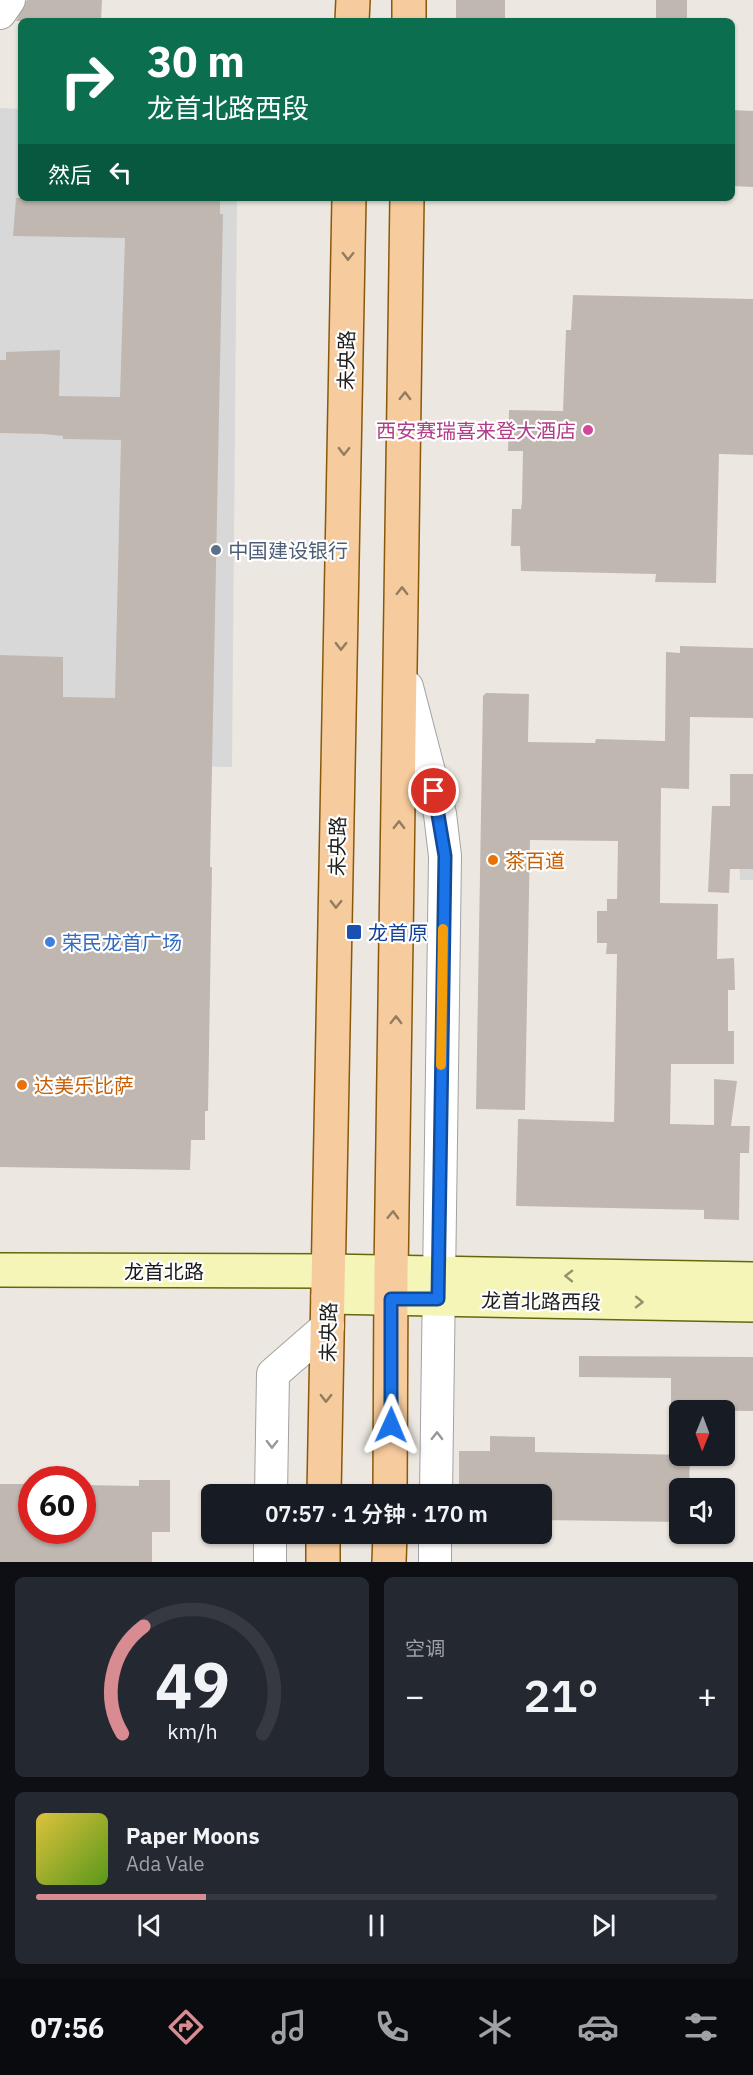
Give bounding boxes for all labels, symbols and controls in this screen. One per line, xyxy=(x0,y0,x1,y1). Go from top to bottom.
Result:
text: 30 m xyxy=(147,34,245,89)
icon: right xyxy=(48,42,126,120)
text: 龙首北路西段 xyxy=(147,90,309,125)
icon: left xyxy=(104,156,137,189)
text: 然后 xyxy=(48,160,92,189)
one-way arrow xyxy=(342,252,354,261)
street label: 未央路 xyxy=(332,330,360,390)
one-way arrow xyxy=(399,392,411,401)
place label: 西安赛瑞喜来登大酒店 xyxy=(376,417,576,444)
marker: 西安赛瑞喜来登大酒店 xyxy=(581,423,595,437)
one-way arrow xyxy=(338,447,350,456)
place label: 中国建设银行 xyxy=(228,537,348,564)
marker: 中国建设银行 xyxy=(209,543,223,557)
one-way arrow xyxy=(396,587,409,596)
one-way arrow xyxy=(334,642,347,651)
pin xyxy=(408,765,459,816)
icon: arrive xyxy=(417,774,450,807)
street label: 未央路 xyxy=(323,816,351,876)
one-way arrow xyxy=(393,821,405,830)
place label: 茶百道 xyxy=(505,847,565,874)
marker: 茶百道 xyxy=(486,853,500,867)
one-way arrow xyxy=(329,900,342,909)
place label: 龙首原 xyxy=(368,919,428,946)
marker: 龙首原 xyxy=(345,923,363,941)
place label: 荣民龙首广场 xyxy=(62,929,182,956)
marker: 荣民龙首广场 xyxy=(43,935,57,949)
one-way arrow xyxy=(390,1016,402,1025)
place label: 达美乐比萨 xyxy=(34,1072,134,1099)
marker: 达美乐比萨 xyxy=(15,1078,29,1092)
one-way arrow xyxy=(386,1211,399,1220)
street label: 龙首北路 xyxy=(124,1258,204,1285)
one-way arrow xyxy=(564,1270,573,1282)
street label: 龙首北路西段 xyxy=(481,1286,601,1316)
one-way arrow xyxy=(634,1296,643,1309)
street label: 未央路 xyxy=(314,1302,342,1362)
one-way arrow xyxy=(320,1393,333,1402)
position arrow xyxy=(359,1393,423,1457)
north arrow xyxy=(669,1400,735,1466)
map controls xyxy=(669,1400,735,1544)
one-way arrow xyxy=(431,1431,443,1440)
one-way arrow xyxy=(265,1439,278,1448)
speed limit sign: 60 xyxy=(18,1466,96,1544)
button: sound xyxy=(669,1478,735,1544)
text: 07:57 · 1 分钟 · 170 m xyxy=(265,1499,488,1528)
text: 空调 xyxy=(405,1635,445,1662)
text: 49 xyxy=(155,1644,229,1725)
text: 21° xyxy=(523,1666,599,1724)
text: − xyxy=(405,1674,425,1717)
text: + xyxy=(697,1674,717,1717)
text: km/h xyxy=(167,1717,217,1745)
text: Paper Moons xyxy=(126,1821,259,1850)
text: Ada Vale xyxy=(126,1850,205,1877)
icon: previous xyxy=(133,1909,166,1942)
icon: pause xyxy=(360,1909,393,1942)
icon: next xyxy=(587,1909,620,1942)
icon: directions xyxy=(165,2006,207,2048)
icon: music xyxy=(268,2006,310,2048)
icon: phone xyxy=(371,2006,413,2048)
icon: climate xyxy=(474,2006,516,2048)
icon: car xyxy=(577,2006,619,2048)
icon: filters xyxy=(680,2006,722,2048)
text: 07:56 xyxy=(31,2010,104,2045)

